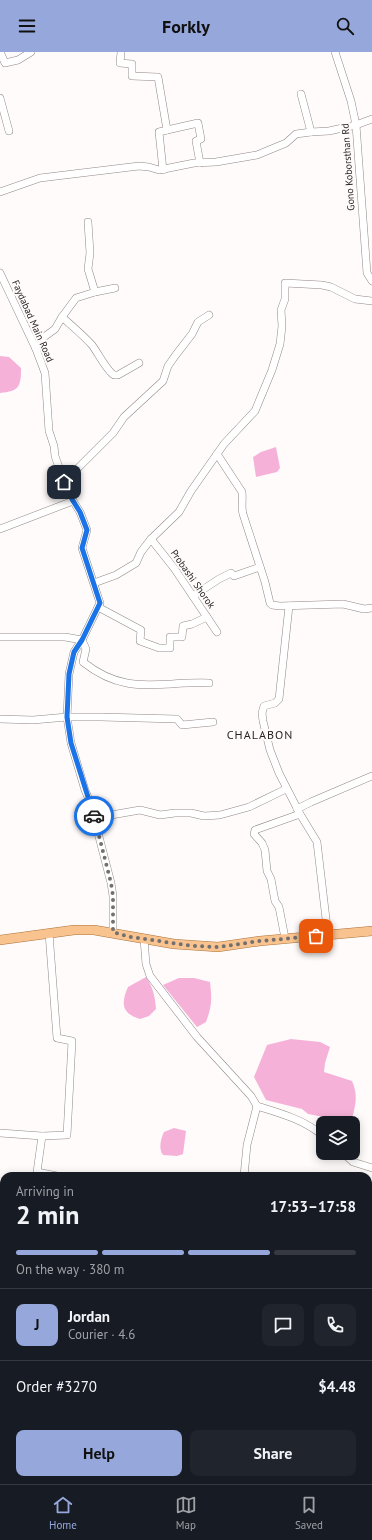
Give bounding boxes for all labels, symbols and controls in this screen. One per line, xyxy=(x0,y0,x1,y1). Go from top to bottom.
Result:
icon: menu xyxy=(16,15,38,37)
text: Forkly xyxy=(162,15,210,38)
icon: search xyxy=(334,15,356,37)
street label: Gono Koborsthan Rd xyxy=(338,123,358,211)
street label: Faydabad Main Road xyxy=(9,278,57,364)
pin xyxy=(47,465,81,499)
icon: home xyxy=(53,471,75,493)
street label: Probashi Shorok xyxy=(168,547,218,611)
district label: CHALABON xyxy=(227,727,293,742)
courier xyxy=(74,796,114,836)
icon: car xyxy=(83,805,105,827)
pin xyxy=(299,919,333,953)
icon: bag xyxy=(305,925,327,947)
map controls xyxy=(316,1116,360,1160)
button: layers xyxy=(316,1116,360,1160)
text: Arriving in xyxy=(16,1183,74,1200)
text: 17:53–17:58 xyxy=(270,1197,356,1216)
text: 2 min xyxy=(16,1198,79,1231)
text: On the way · 380 m xyxy=(16,1261,124,1278)
button: chat xyxy=(262,1304,304,1346)
button: phone xyxy=(314,1304,356,1346)
text: Jordan xyxy=(68,1307,110,1326)
text: J xyxy=(34,1315,40,1334)
text: Courier · 4.6 xyxy=(68,1326,135,1343)
text: Order #3270 xyxy=(16,1377,97,1396)
text: $4.48 xyxy=(318,1377,356,1396)
button: Help xyxy=(16,1430,182,1476)
button: Share xyxy=(190,1430,356,1476)
tab: Home xyxy=(49,1494,77,1532)
tab: Map xyxy=(175,1494,197,1532)
tab: Saved xyxy=(295,1494,323,1532)

